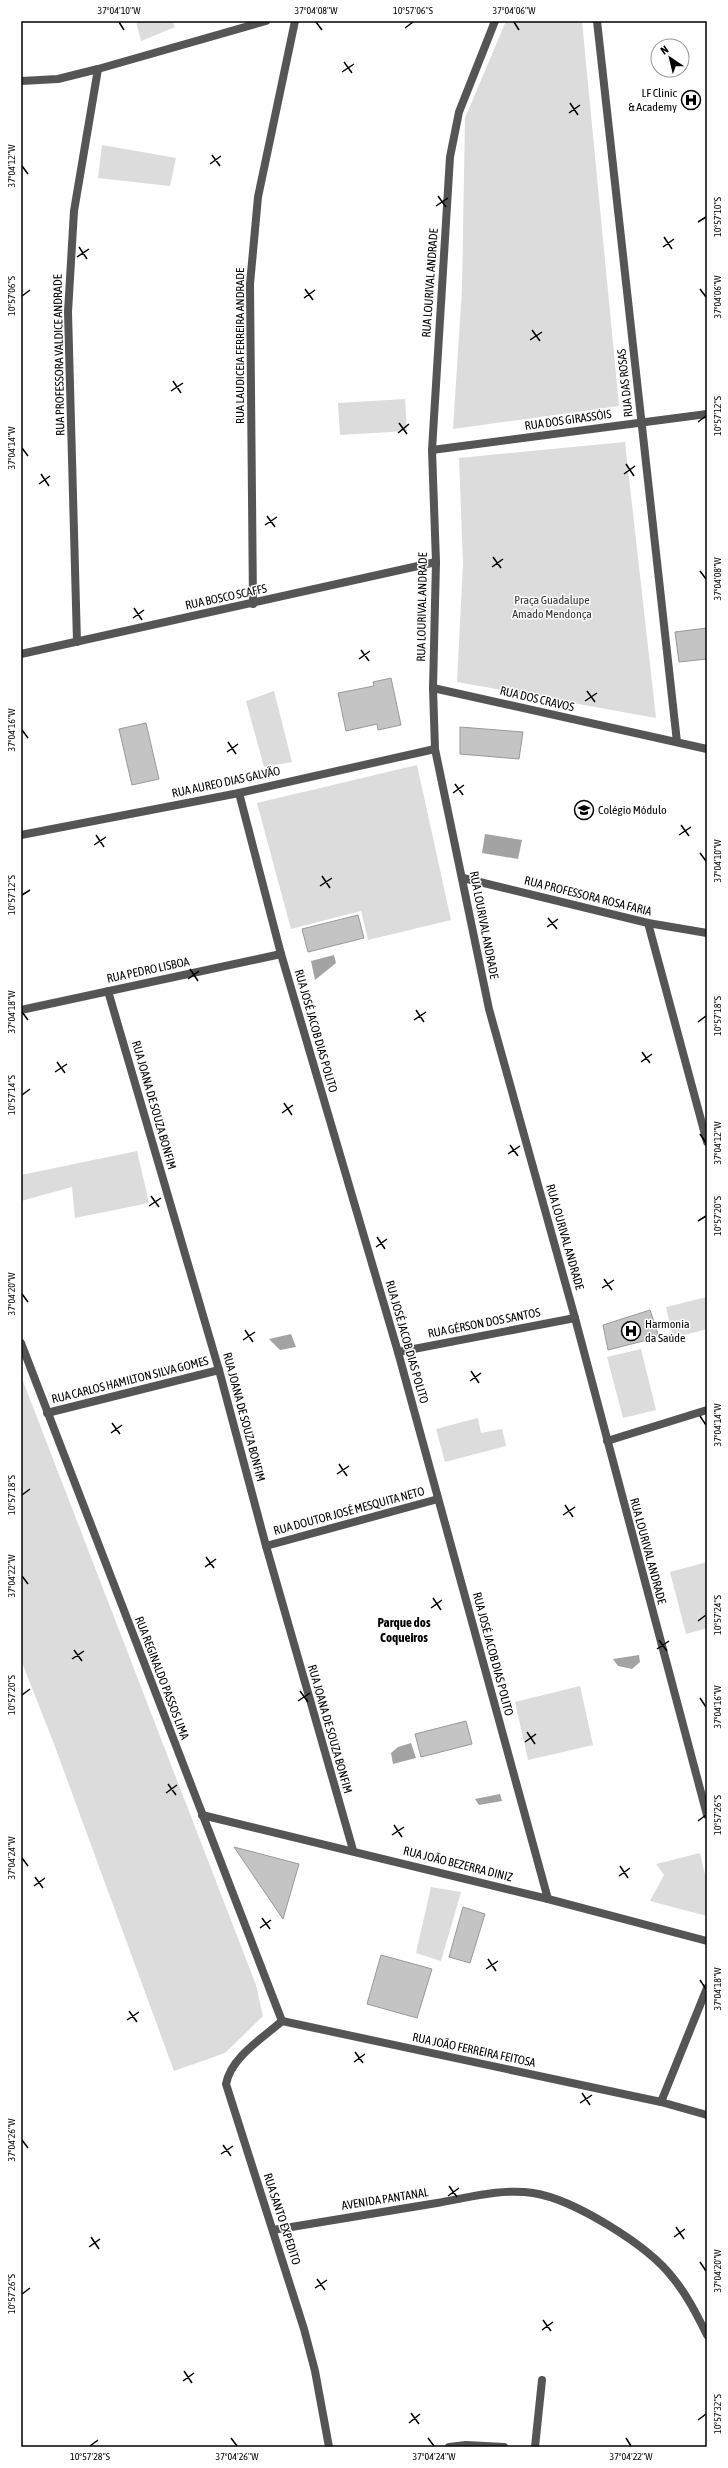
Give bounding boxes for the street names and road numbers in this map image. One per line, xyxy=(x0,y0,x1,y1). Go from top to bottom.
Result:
street label: RUA LOURIVAL ANDRADE xyxy=(419,228,441,338)
street label: RUA LAUDICEIA FERREIRA ANDRADE xyxy=(233,268,247,424)
street label: RUA PROFESSORA VALDICE ANDRADE xyxy=(51,274,67,436)
street label: RUA DAS ROSAS xyxy=(614,348,636,418)
street label: RUA DOS GIRASSÓIS xyxy=(524,407,612,433)
street label: RUA LOURIVAL ANDRADE xyxy=(414,552,430,662)
street label: RUA BOSCO SCAFFS xyxy=(184,582,268,612)
street label: RUA DOS CRAVOS xyxy=(498,684,576,714)
street label: RUA AUREO DIAS GALVÃO xyxy=(171,764,281,800)
street label: RUA LOURIVAL ANDRADE xyxy=(467,870,501,980)
street label: RUA PROFESSORA ROSA FARIA xyxy=(523,873,653,919)
street label: RUA PEDRO LISBOA xyxy=(105,954,191,986)
street label: RUA JOSÉ JACOB DIAS POLITO xyxy=(292,968,340,1094)
street label: RUA JOANA DE SOUZA BONFIM xyxy=(129,1039,179,1171)
street label: RUA LOURIVAL ANDRADE xyxy=(543,1183,587,1291)
street label: RUA JOSÉ JACOB DIAS POLITO xyxy=(383,1279,431,1405)
street label: RUA GÉRSON DOS SANTOS xyxy=(427,1305,541,1341)
street label: RUA JOANA DE SOUZA BONFIM xyxy=(220,1351,268,1483)
street label: RUA CARLOS HAMILTON SILVA GOMES xyxy=(50,1354,210,1406)
street label: RUA DOUTOR JOSÉ MESQUITA NETO xyxy=(272,1484,426,1538)
street label: RUA LOURIVAL ANDRADE xyxy=(627,1496,669,1606)
street label: RUA JOSÉ JACOB DIAS POLITO xyxy=(470,1591,516,1717)
street label: RUA REGINALDO PASSOS LIMA xyxy=(132,1614,192,1742)
street label: RUA JOANA DE SOUZA BONFIM xyxy=(305,1663,355,1795)
street label: RUA JOÃO BEZERRA DINIZ xyxy=(402,1844,515,1885)
street label: RUA JOÃO FERREIRA FEITOSA xyxy=(411,2030,537,2070)
street label: RUA SANTO EXPEDITO xyxy=(261,2171,303,2267)
street label: AVENIDA PANTANAL xyxy=(341,2185,430,2213)

